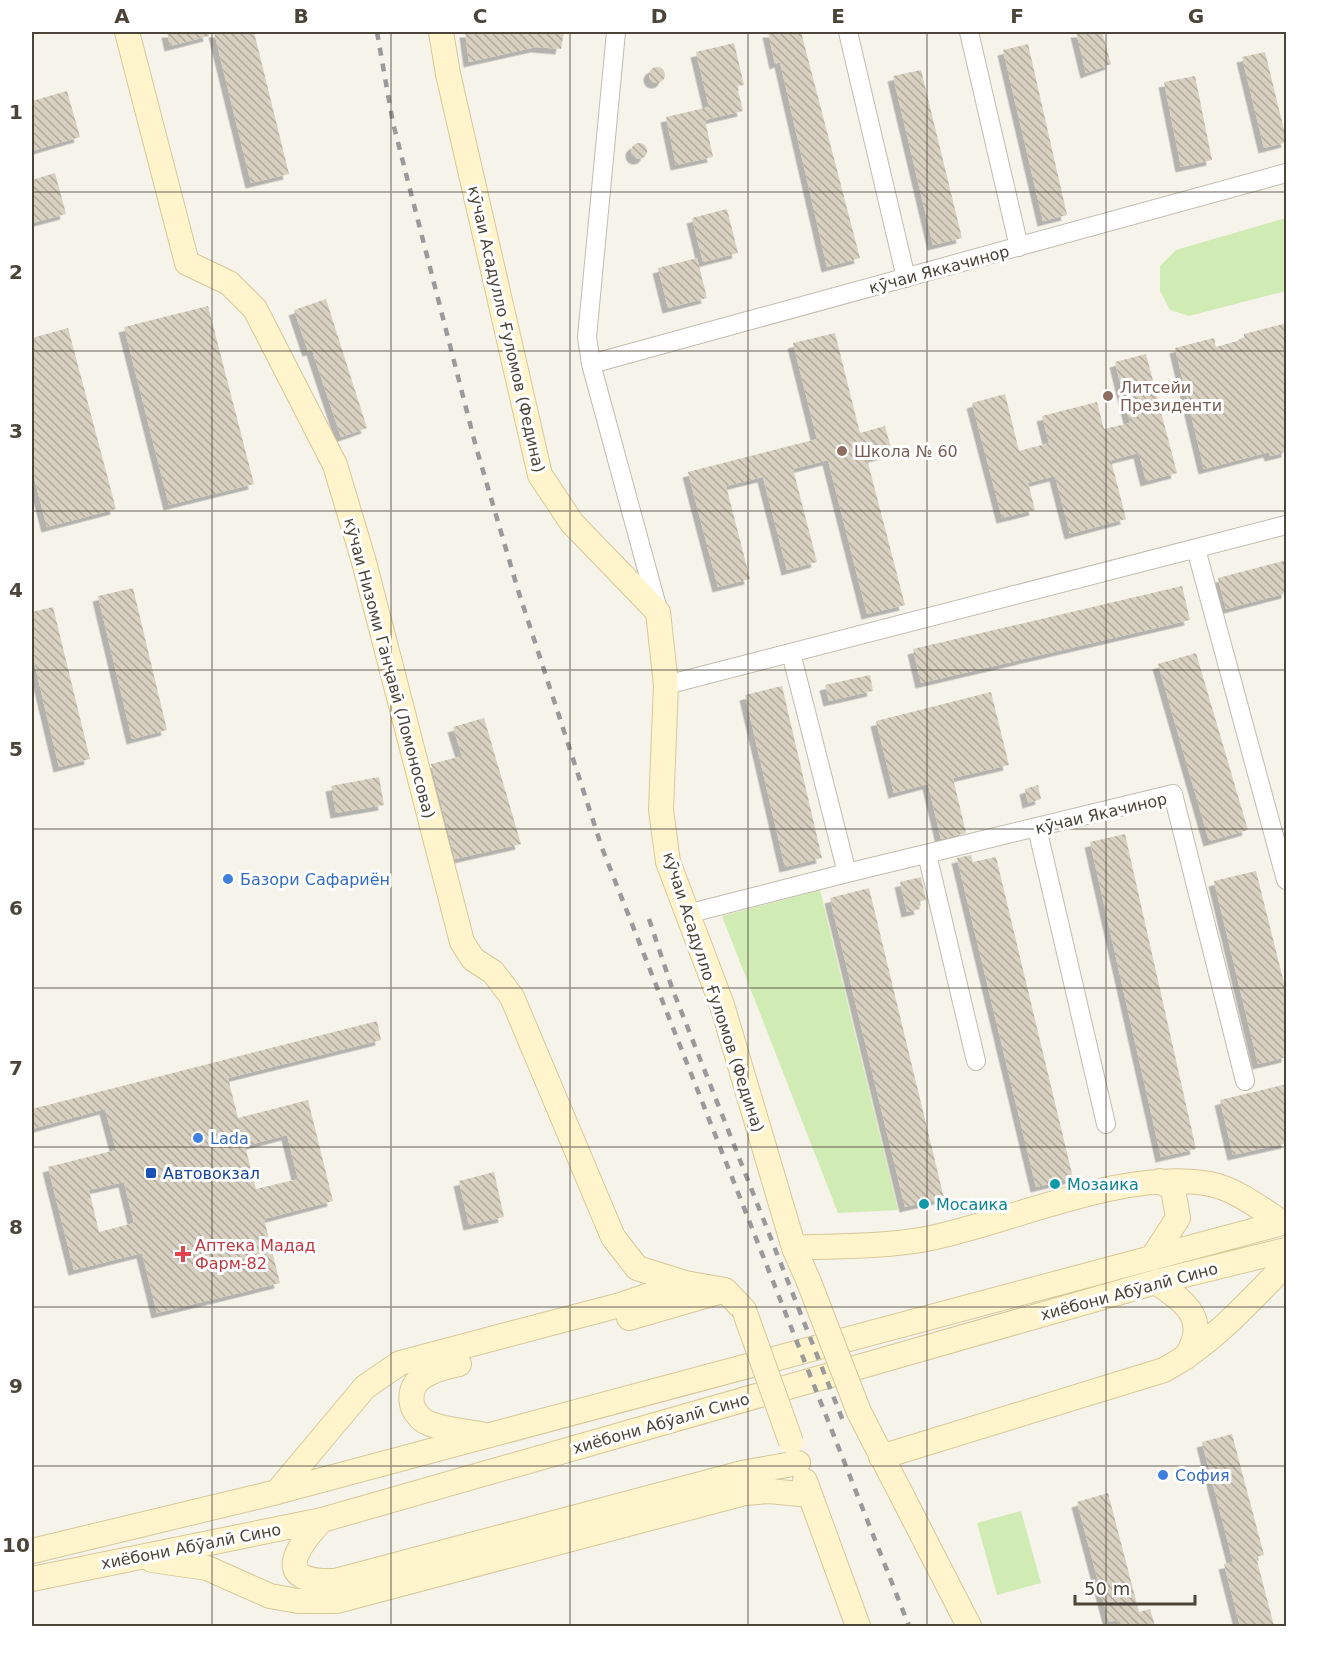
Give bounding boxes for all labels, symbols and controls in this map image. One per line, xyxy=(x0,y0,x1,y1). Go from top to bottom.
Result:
text: A xyxy=(114,4,130,28)
text: B xyxy=(293,4,309,28)
text: C xyxy=(473,4,487,28)
text: D xyxy=(651,4,667,28)
text: E xyxy=(831,4,845,28)
text: F xyxy=(1010,4,1024,28)
text: G xyxy=(1188,4,1204,28)
text: 1 xyxy=(9,100,23,124)
street label: кӯчаи Асадулло Ғуломов (Федина) xyxy=(464,184,549,474)
street label: кӯчаи Яккачинор xyxy=(867,242,1011,297)
text: 2 xyxy=(9,260,23,284)
place label: Литсейи Президенти xyxy=(1120,378,1222,415)
marker: Литсейи Президенти xyxy=(1101,389,1115,403)
text: 3 xyxy=(9,419,23,443)
place label: Школа № 60 xyxy=(854,442,958,461)
marker: Школа № 60 xyxy=(835,444,849,458)
street label: кӯчаи Низоми Ганҷавӣ (Ломоносова) xyxy=(340,516,439,821)
text: 4 xyxy=(9,578,23,602)
text: 5 xyxy=(9,737,23,761)
street label: кӯчаи Якачинор xyxy=(1033,789,1169,838)
street label: кӯчаи Асадулло Ғуломов (Федина) xyxy=(659,850,768,1135)
place label: Базори Сафариён xyxy=(240,870,390,889)
marker: Базори Сафариён xyxy=(221,872,235,886)
text: 6 xyxy=(9,896,23,920)
text: 7 xyxy=(9,1056,23,1080)
place label: Lada xyxy=(210,1129,249,1148)
marker: Lada xyxy=(191,1131,205,1145)
place label: Автовокзал xyxy=(163,1164,260,1183)
marker: Автовокзал xyxy=(144,1166,158,1180)
place label: Мозаика xyxy=(1067,1175,1139,1194)
marker: Мозаика xyxy=(1048,1177,1062,1191)
place label: Мосаика xyxy=(936,1195,1008,1214)
marker: Мосаика xyxy=(917,1197,931,1211)
text: 8 xyxy=(9,1215,23,1239)
place label: Аптека Мадад Фарм-82 xyxy=(195,1236,316,1273)
marker: Аптека Мадад Фарм-82 xyxy=(176,1247,190,1261)
street label: хиёбони Абӯалӣ Сино xyxy=(1038,1259,1220,1324)
text: 9 xyxy=(9,1374,23,1398)
street label: хиёбони Абӯалӣ Сино xyxy=(571,1389,752,1458)
place label: София xyxy=(1175,1466,1230,1485)
marker: София xyxy=(1156,1468,1170,1482)
street label: хиёбони Абӯалӣ Сино xyxy=(99,1520,283,1573)
text: 10 xyxy=(2,1533,30,1557)
scale bar xyxy=(1075,1568,1195,1606)
text: 50 m xyxy=(1084,1578,1130,1599)

